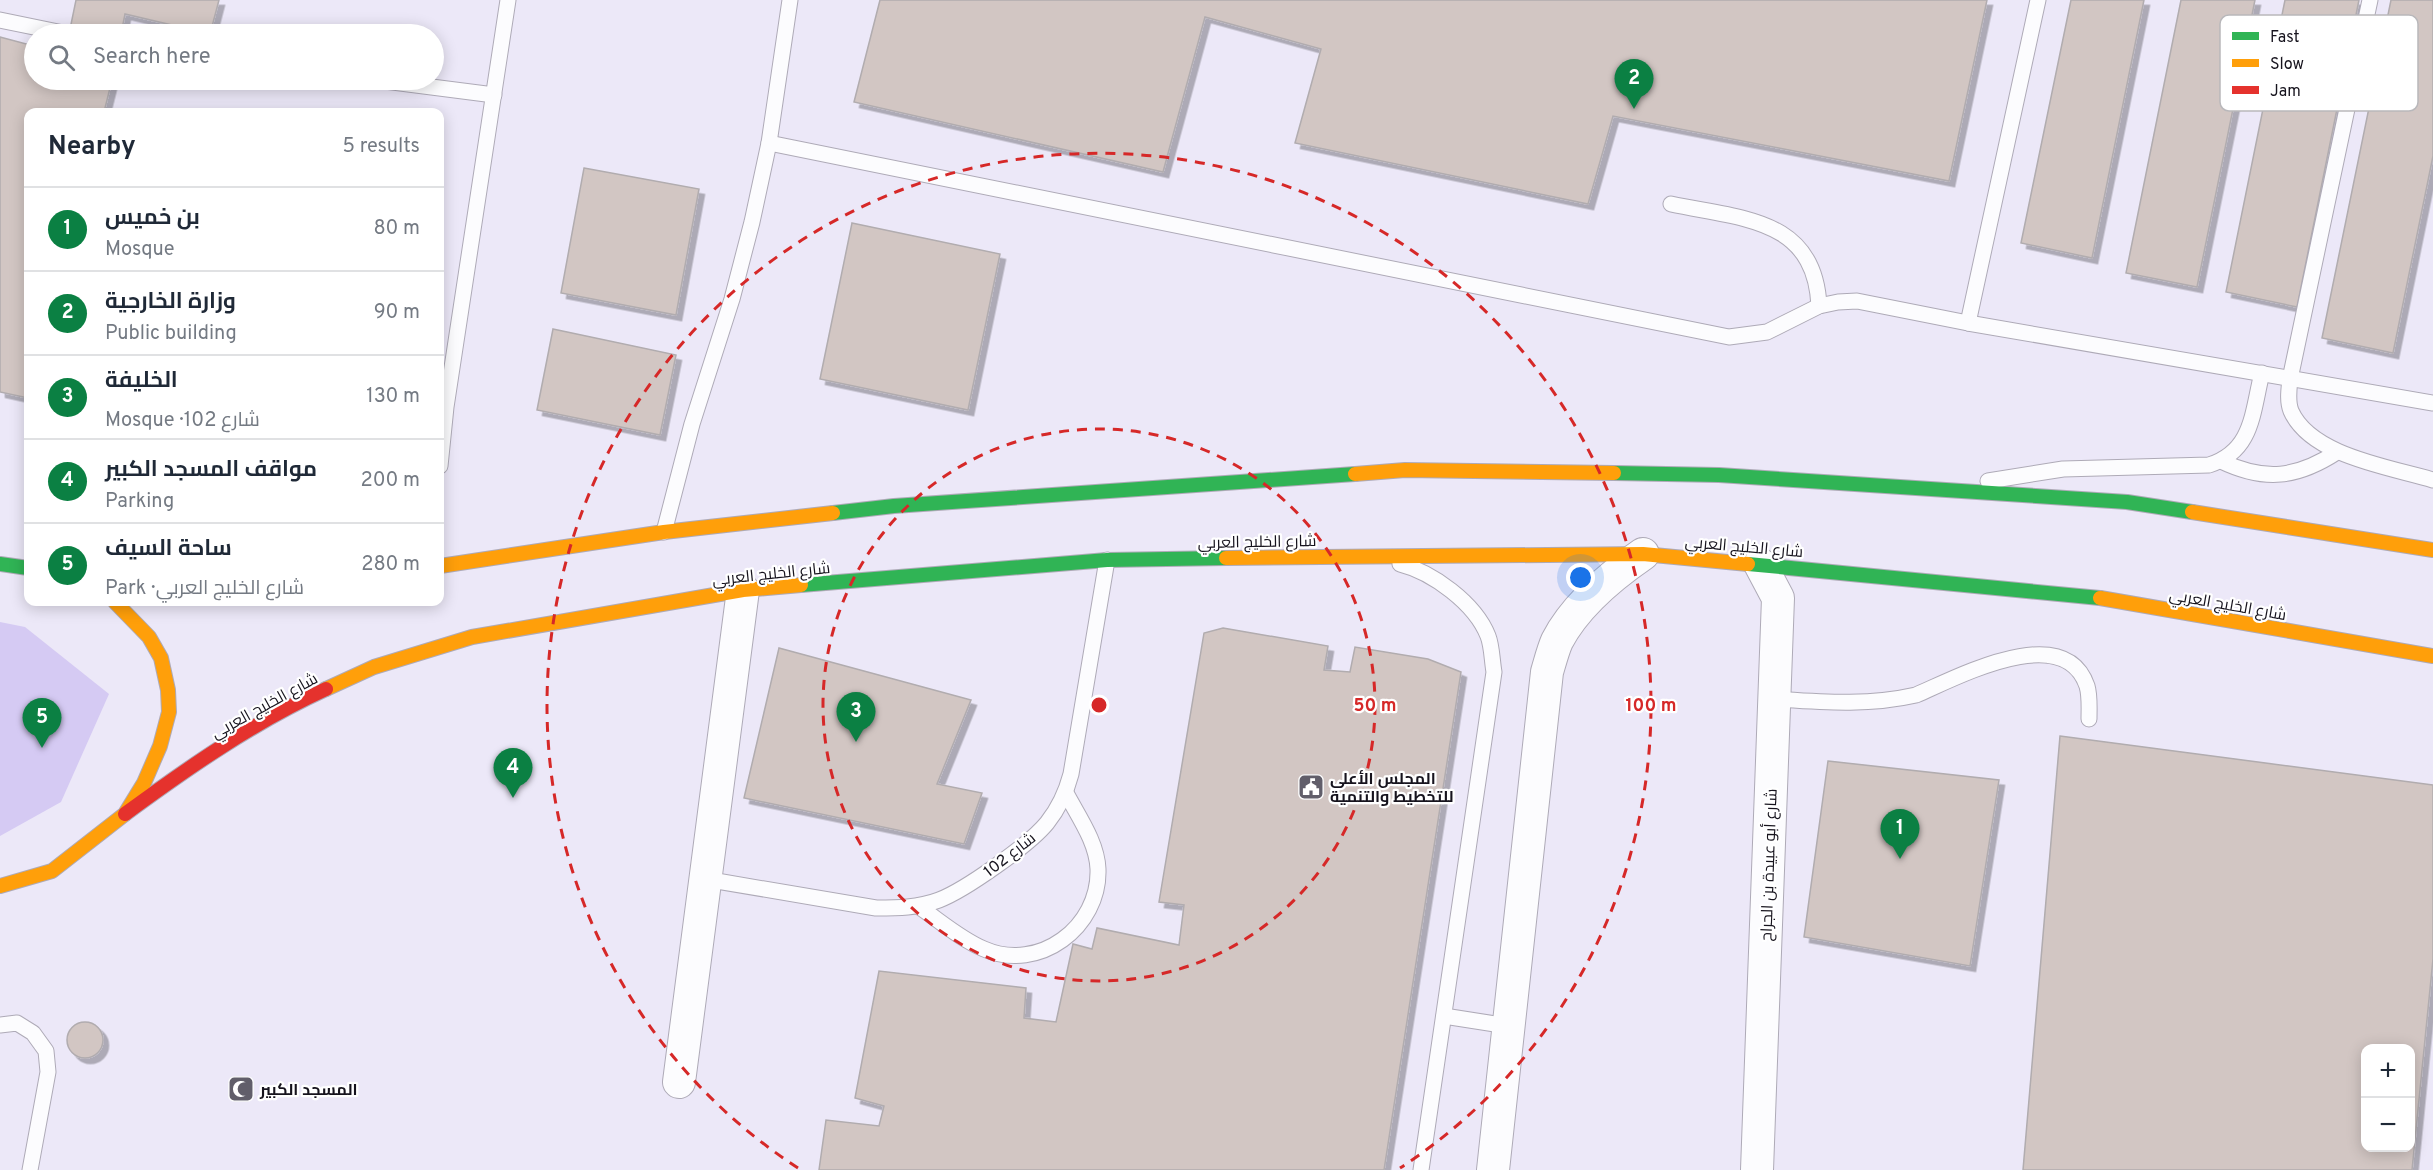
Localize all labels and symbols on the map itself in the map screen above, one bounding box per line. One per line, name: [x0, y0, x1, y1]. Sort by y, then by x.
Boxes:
legend: [2220, 15, 2418, 111]
text: Fast: [2270, 28, 2300, 48]
text: Slow: [2270, 55, 2304, 75]
pin: 2: [1614, 60, 1654, 109]
text: Jam: [2270, 82, 2301, 102]
street label: شارع الخليج العربي: [1198, 532, 1317, 556]
street label: شارع الخليج العربي: [1684, 533, 1804, 565]
street label: شارع الخليج العربي: [711, 559, 831, 593]
your location: [1566, 563, 1595, 592]
street label: شارع الخليج العربي: [2167, 586, 2288, 628]
street label: شارع الخليج العربي: [208, 669, 323, 746]
pin: 3: [836, 692, 876, 742]
centre of rings: [1089, 695, 1109, 715]
text: 50 m: [1353, 695, 1397, 718]
text: 100 m: [1625, 695, 1677, 718]
pin: 5: [22, 698, 62, 748]
pin: 4: [494, 748, 532, 798]
place label: المجلس الأعلى للتخطيط والتنمية: [1330, 770, 1454, 808]
public building icon: المجلس الأعلى للتخطيط والتنمية: [1296, 772, 1326, 802]
street label: شارع أبو عبيدة بن الجراح: [1756, 788, 1783, 942]
pin: 1: [1880, 810, 1920, 859]
street label: شارع 102: [980, 829, 1040, 882]
mosque icon: المسجد الكبير: [226, 1074, 256, 1104]
place label: المسجد الكبير: [259, 1081, 358, 1101]

